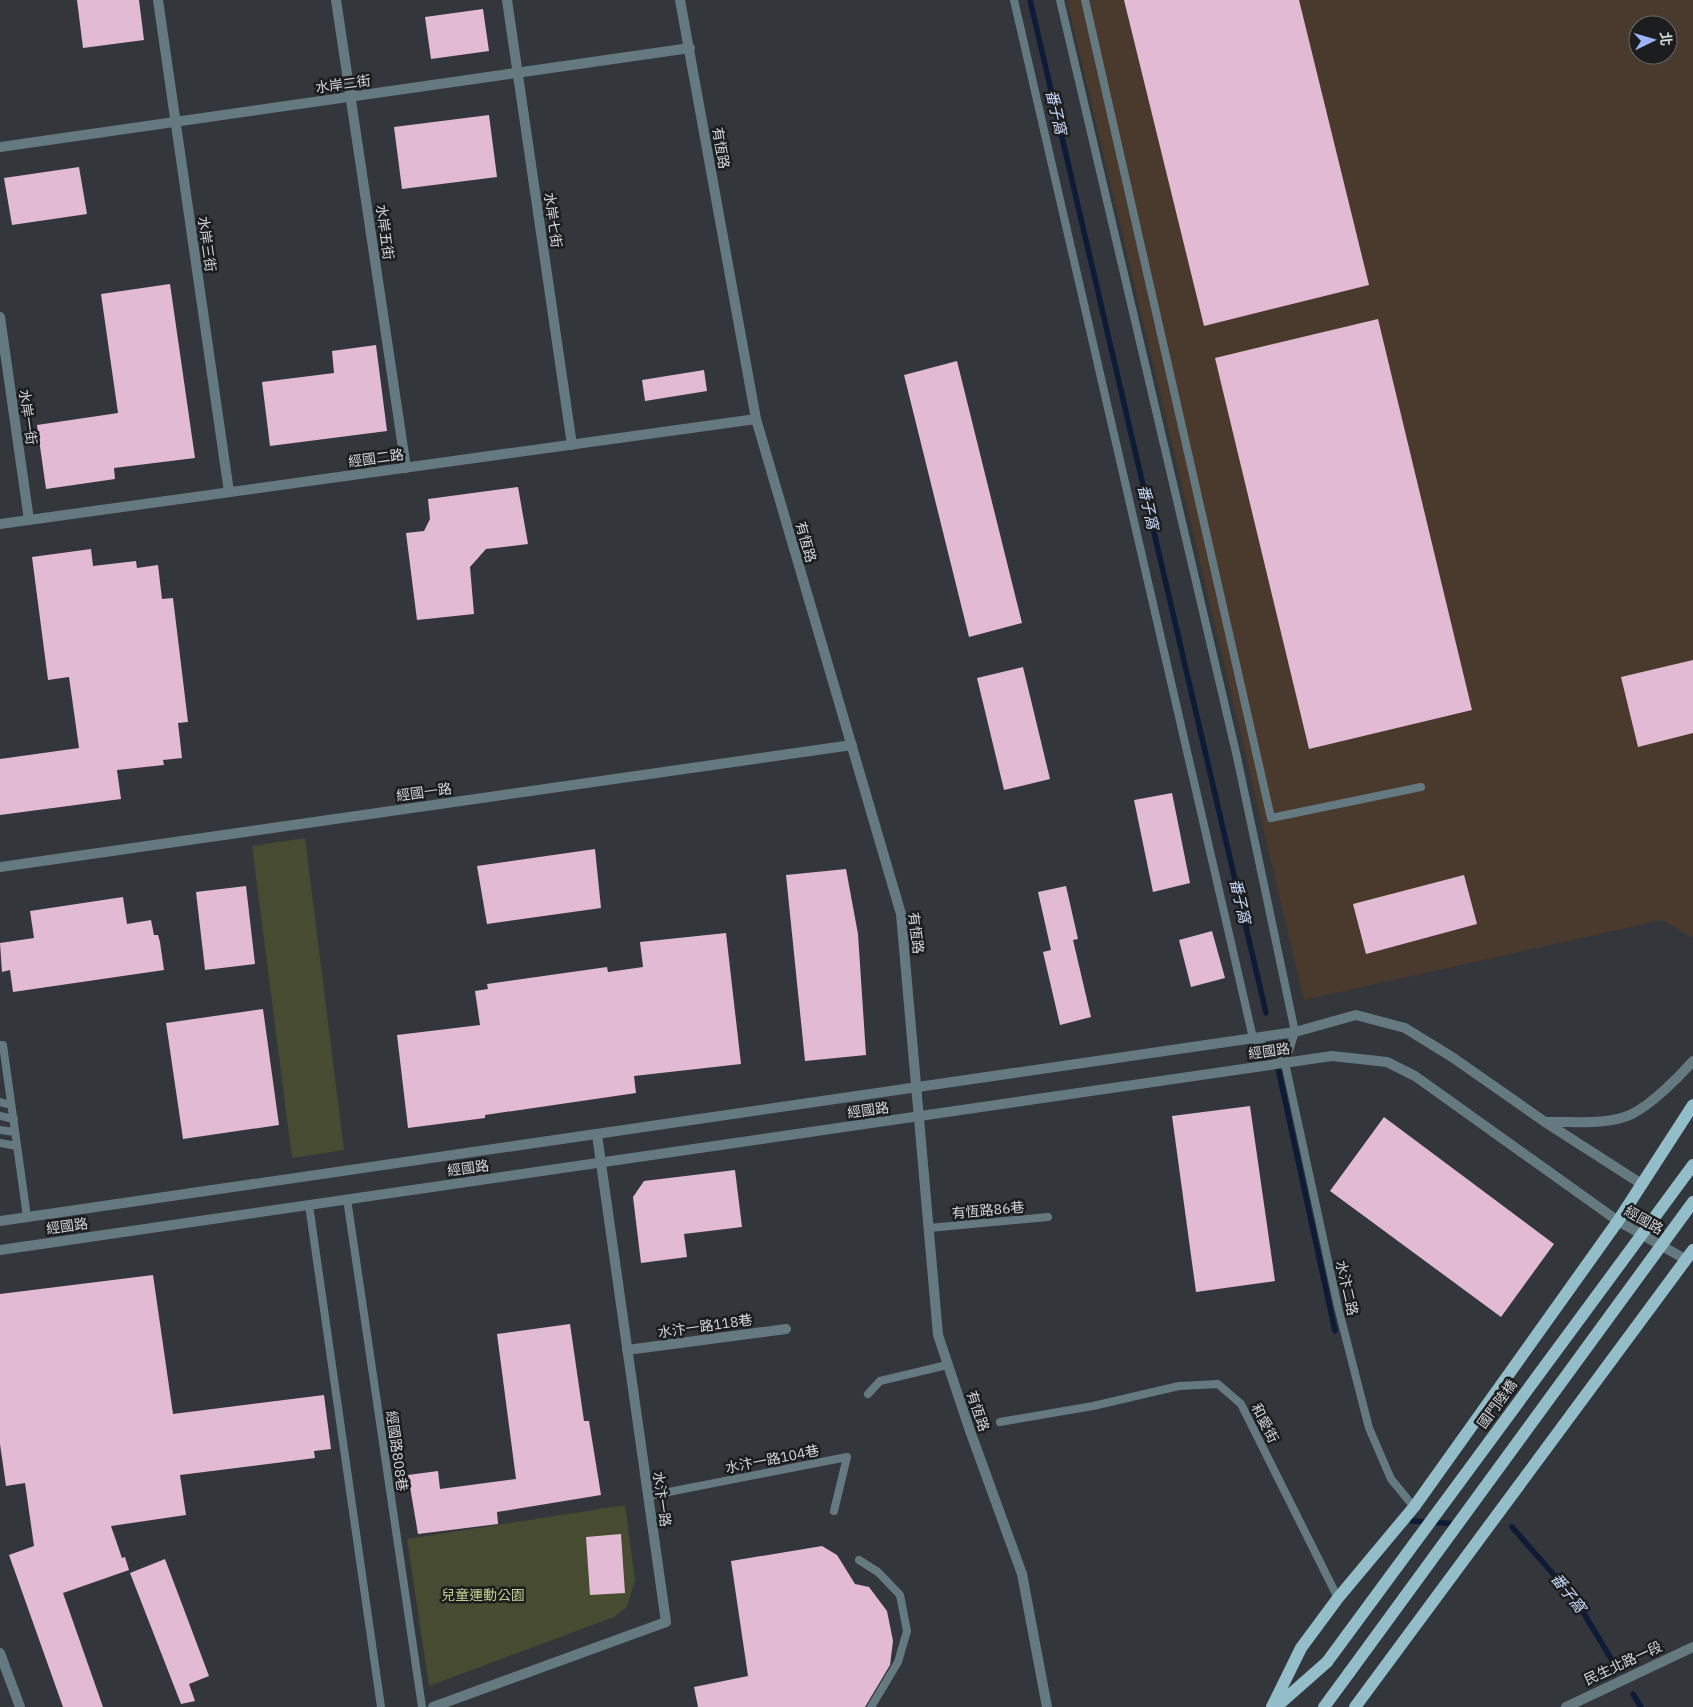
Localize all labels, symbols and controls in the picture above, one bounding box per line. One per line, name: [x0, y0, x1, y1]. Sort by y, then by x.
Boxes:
north arrow: [1628, 15, 1678, 65]
text: 北: [1656, 31, 1676, 47]
street label: 水岸二街: [314, 71, 372, 97]
water label: 番子窩: [1042, 88, 1071, 138]
street label: 有恆路: [708, 126, 734, 170]
street label: 水岸七街: [540, 191, 566, 249]
street label: 水岸五街: [372, 203, 398, 261]
street label: 水岸三街: [194, 215, 220, 273]
street label: 水岸一街: [15, 388, 41, 446]
street label: 經國二路: [347, 445, 405, 471]
water label: 番子窩: [1134, 483, 1163, 533]
street label: 有恆路: [792, 519, 820, 565]
street label: 經國一路: [395, 779, 453, 805]
water label: 番子窩: [1226, 877, 1255, 927]
street label: 有恆路: [905, 911, 927, 955]
street label: 經國路: [1247, 1039, 1291, 1063]
street label: 經國路: [846, 1098, 890, 1122]
street label: 經國路: [446, 1156, 490, 1180]
street label: 有恆路86巷: [951, 1198, 1025, 1222]
street label: 經國路: [1621, 1202, 1667, 1238]
street label: 經國路: [45, 1214, 89, 1238]
street label: 水汴二路: [1332, 1259, 1362, 1317]
street label: 水汴一路118巷: [657, 1310, 753, 1342]
street label: 國門陸橋: [1473, 1376, 1521, 1432]
street label: 有恆路: [963, 1388, 993, 1434]
street label: 和愛街: [1247, 1400, 1283, 1446]
street label: 經國路808巷: [382, 1410, 412, 1492]
street label: 水汴一路104巷: [724, 1441, 820, 1477]
street label: 水汴一路: [649, 1470, 675, 1528]
water label: 番子窩: [1547, 1569, 1591, 1618]
park label: 兒童運動公園: [441, 1586, 525, 1604]
street label: 民生北路一段: [1581, 1637, 1665, 1689]

